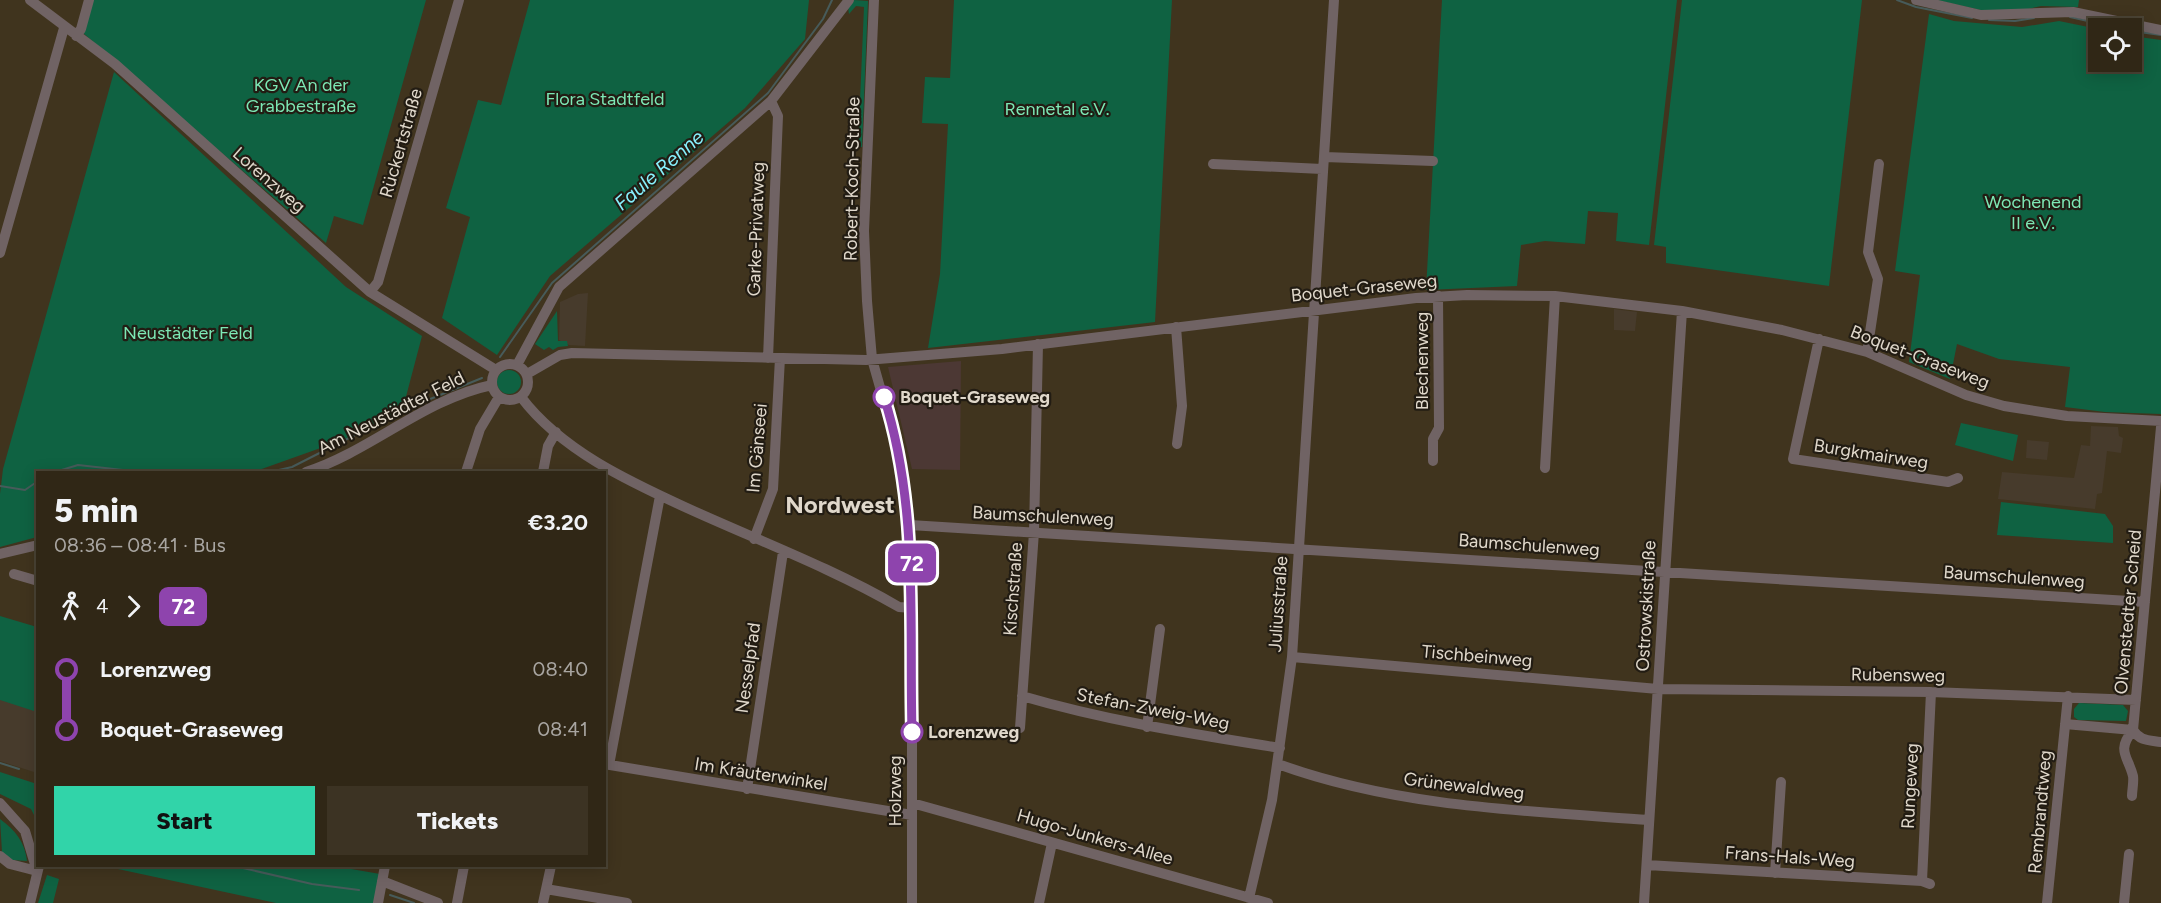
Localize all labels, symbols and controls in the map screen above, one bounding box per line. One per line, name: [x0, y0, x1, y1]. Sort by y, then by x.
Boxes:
map controls: [2088, 18, 2142, 72]
button: locate: [2088, 18, 2142, 72]
park label: KGV An der Grabbestraße: [246, 74, 356, 117]
street label: Rückertstraße: [375, 86, 427, 200]
park label: Flora Stadtfeld: [545, 88, 665, 110]
street label: Robert-Koch-Straße: [840, 97, 864, 261]
park label: Rennetal e.V.: [1004, 98, 1110, 120]
water label: Faule Renne: [609, 125, 709, 215]
street label: Lorenzweg: [228, 143, 310, 217]
street label: Garke-Privatweg: [743, 161, 769, 297]
park label: Wochenend II e.V.: [1984, 191, 2082, 234]
street label: Boquet-Graseweg: [1290, 269, 1438, 307]
street label: Blechenweg: [1411, 312, 1433, 410]
street label: Boquet-Graseweg: [1847, 320, 1993, 394]
park label: Neustädter Feld: [123, 322, 253, 344]
street label: Am Neustädter Feld: [314, 366, 468, 460]
marker: Boquet-Graseweg: [873, 386, 895, 408]
place label: Boquet-Graseweg: [900, 386, 1050, 408]
street label: Im Gänseei: [742, 402, 772, 494]
street label: Burgkmairweg: [1812, 434, 1930, 474]
district label: Nordwest: [785, 490, 895, 519]
text: 5 min: [54, 491, 138, 530]
street label: Baumschulenweg: [972, 501, 1114, 531]
text: €3.20: [528, 509, 588, 536]
street label: Baumschulenweg: [1458, 529, 1600, 561]
street label: Olvenstedter Scheid: [2110, 529, 2146, 695]
text: 08:36 – 08:41 · Bus: [54, 533, 226, 557]
street label: Ostrowskistraße: [1632, 540, 1660, 672]
street label: Kischstraße: [999, 541, 1027, 637]
line badge: 72: [885, 544, 939, 582]
text: 72: [900, 551, 924, 576]
street label: Juliusstraße: [1264, 555, 1292, 653]
street label: Baumschulenweg: [1943, 561, 2085, 593]
icon: walk: [54, 590, 87, 623]
icon: forward: [117, 590, 150, 623]
text: 4: [96, 594, 108, 618]
text: 72: [171, 594, 195, 619]
street label: Nesselpfad: [731, 621, 765, 715]
street label: Tischbeinweg: [1421, 640, 1533, 672]
text: Lorenzweg: [100, 656, 212, 683]
text: 08:40: [533, 657, 588, 681]
street label: Rubensweg: [1851, 663, 1945, 687]
street label: Stefan-Zweig-Weg: [1075, 683, 1231, 735]
text: Boquet-Graseweg: [100, 716, 284, 743]
text: 08:41: [537, 717, 588, 741]
marker: Lorenzweg: [901, 721, 923, 743]
place label: Lorenzweg: [928, 721, 1019, 743]
street label: Rungeweg: [1897, 743, 1923, 829]
street label: Rembrandtweg: [2024, 749, 2056, 875]
street label: Im Kräuterwinkel: [693, 753, 829, 795]
street label: Holzweg: [884, 755, 906, 827]
street label: Grünewaldweg: [1402, 768, 1526, 804]
button: Start: [54, 786, 315, 855]
button: Tickets: [327, 786, 588, 855]
street label: Hugo-Junkers-Allee: [1014, 804, 1176, 870]
street label: Frans-Hals-Weg: [1724, 841, 1856, 873]

